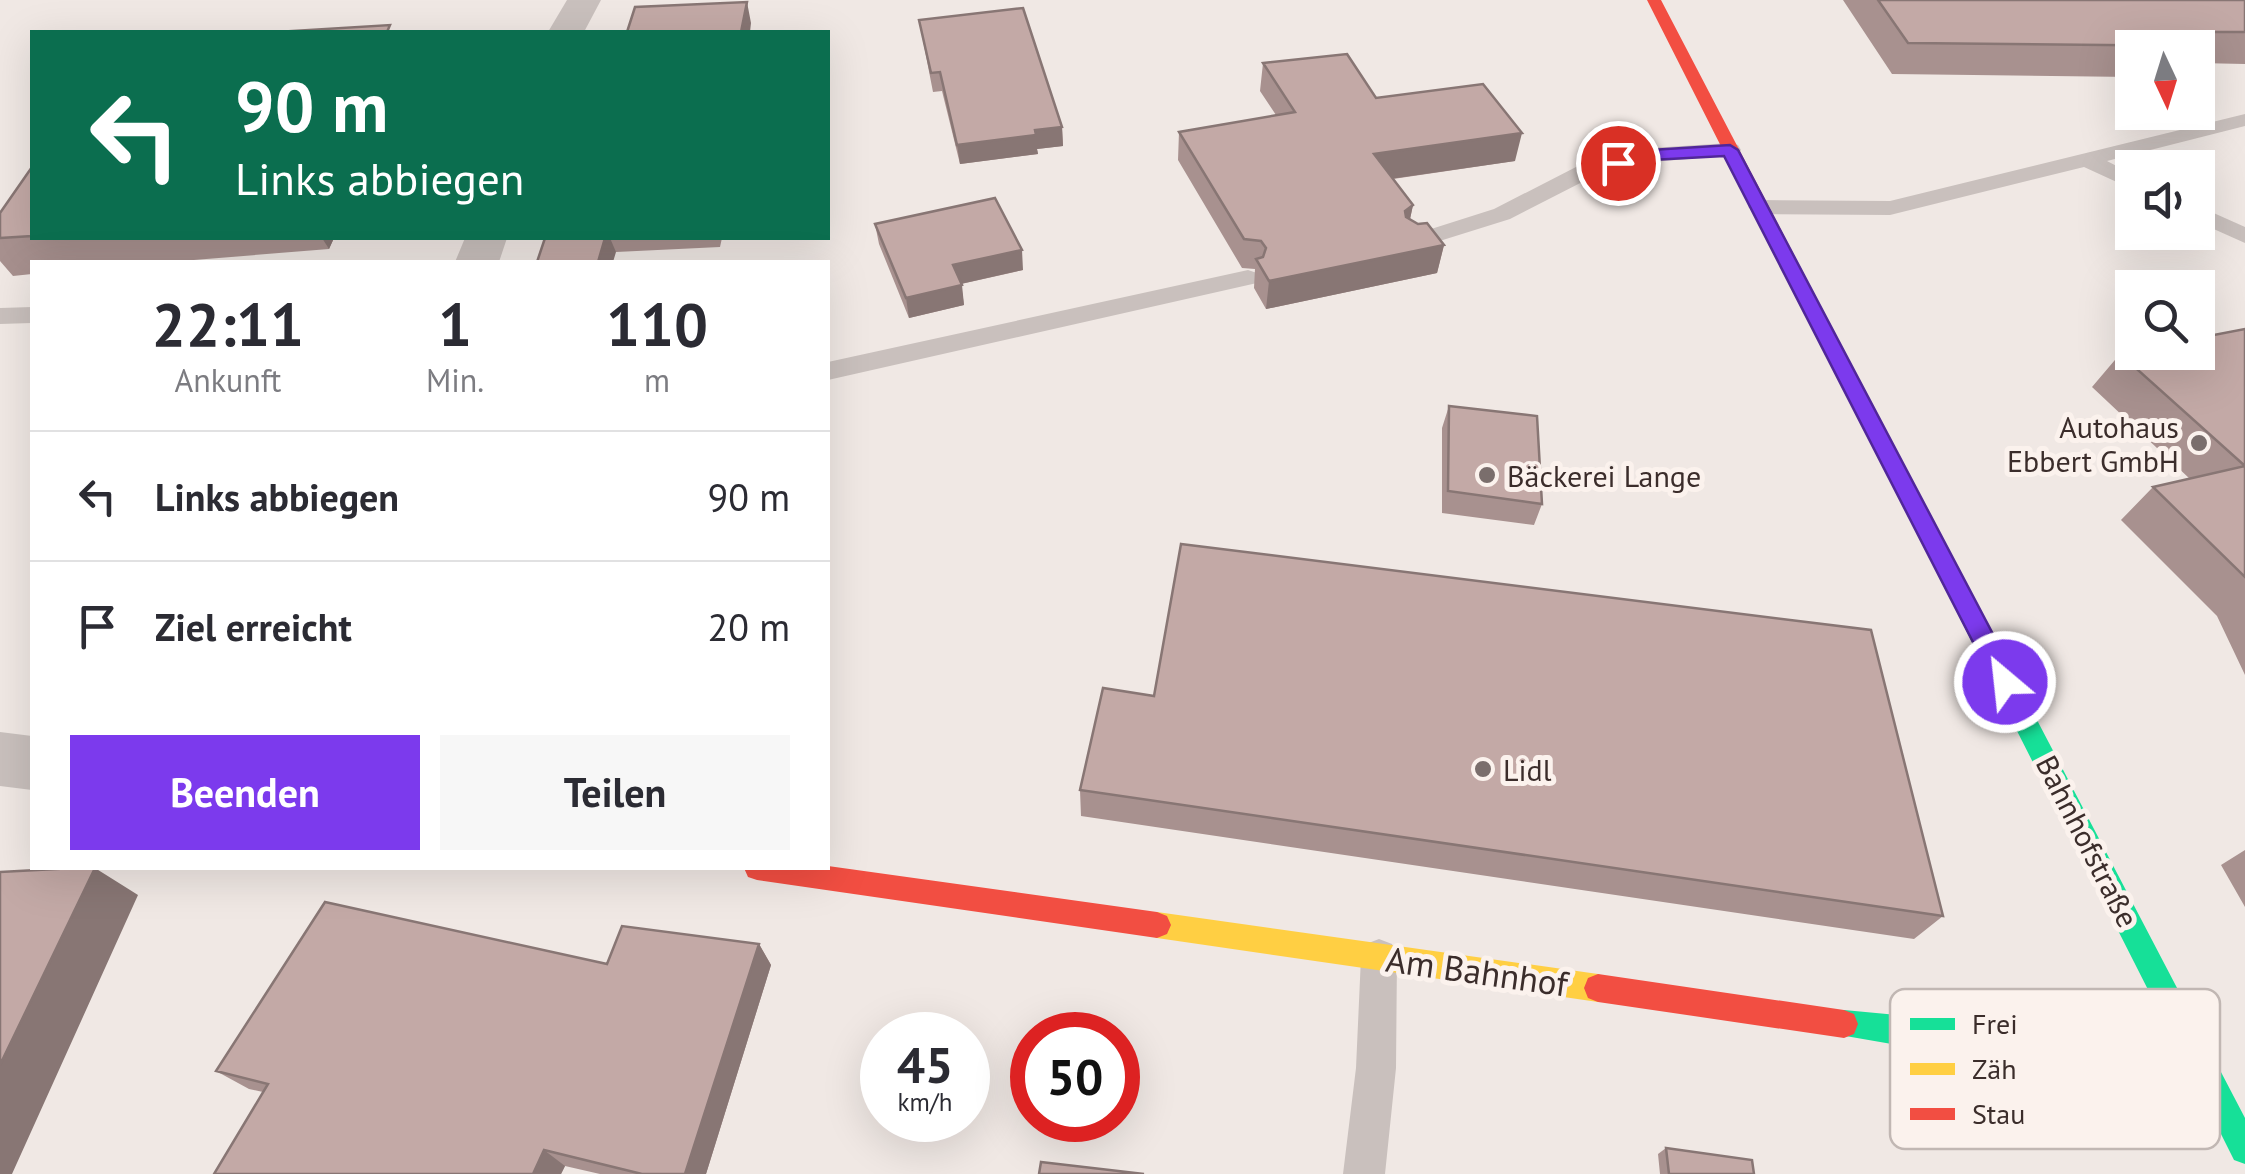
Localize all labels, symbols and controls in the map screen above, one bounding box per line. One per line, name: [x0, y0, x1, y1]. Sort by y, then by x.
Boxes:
north arrow: [2115, 30, 2215, 130]
map controls: [2115, 30, 2215, 370]
text: 90 m: [235, 61, 388, 151]
icon: left: [70, 70, 200, 200]
pin: [1576, 121, 1661, 206]
icon: arrive: [1591, 136, 1646, 191]
text: Links abbiegen: [235, 149, 524, 207]
button: sound: [2115, 150, 2215, 250]
button: search: [2115, 270, 2215, 370]
text: 22:11: [152, 285, 304, 363]
text: 1: [438, 285, 472, 363]
text: 110: [606, 285, 708, 363]
text: Ankunft: [175, 359, 281, 401]
text: Min.: [426, 359, 484, 401]
text: m: [644, 359, 670, 401]
place label: Autohaus Ebbert GmbH: [2007, 407, 2179, 480]
marker: Autohaus Ebbert GmbH: [2188, 432, 2210, 454]
place label: Bäckerei Lange: [1507, 456, 1701, 495]
marker: Bäckerei Lange: [1476, 464, 1498, 486]
icon: left: [70, 469, 125, 524]
text: Links abbiegen: [155, 472, 399, 521]
text: 90 m: [708, 472, 790, 521]
icon: arrive: [70, 599, 125, 654]
text: Ziel erreicht: [155, 602, 352, 651]
text: 20 m: [708, 602, 790, 651]
position arrow: [1953, 630, 2057, 734]
button: Beenden: [70, 735, 420, 850]
button: Teilen: [440, 735, 790, 850]
street label: Bahnhofstraße: [2028, 748, 2148, 934]
place label: Lidl: [1503, 750, 1552, 789]
marker: Lidl: [1472, 758, 1494, 780]
street label: Am Bahnhof: [1383, 935, 1573, 1007]
legend: [1890, 989, 2220, 1149]
text: Frei: [1972, 1005, 2018, 1042]
speed limit sign: 50: [1010, 1012, 1140, 1142]
text: 45: [897, 1032, 953, 1097]
text: Zäh: [1972, 1050, 2016, 1087]
text: km/h: [898, 1086, 952, 1118]
text: Stau: [1972, 1095, 2025, 1132]

